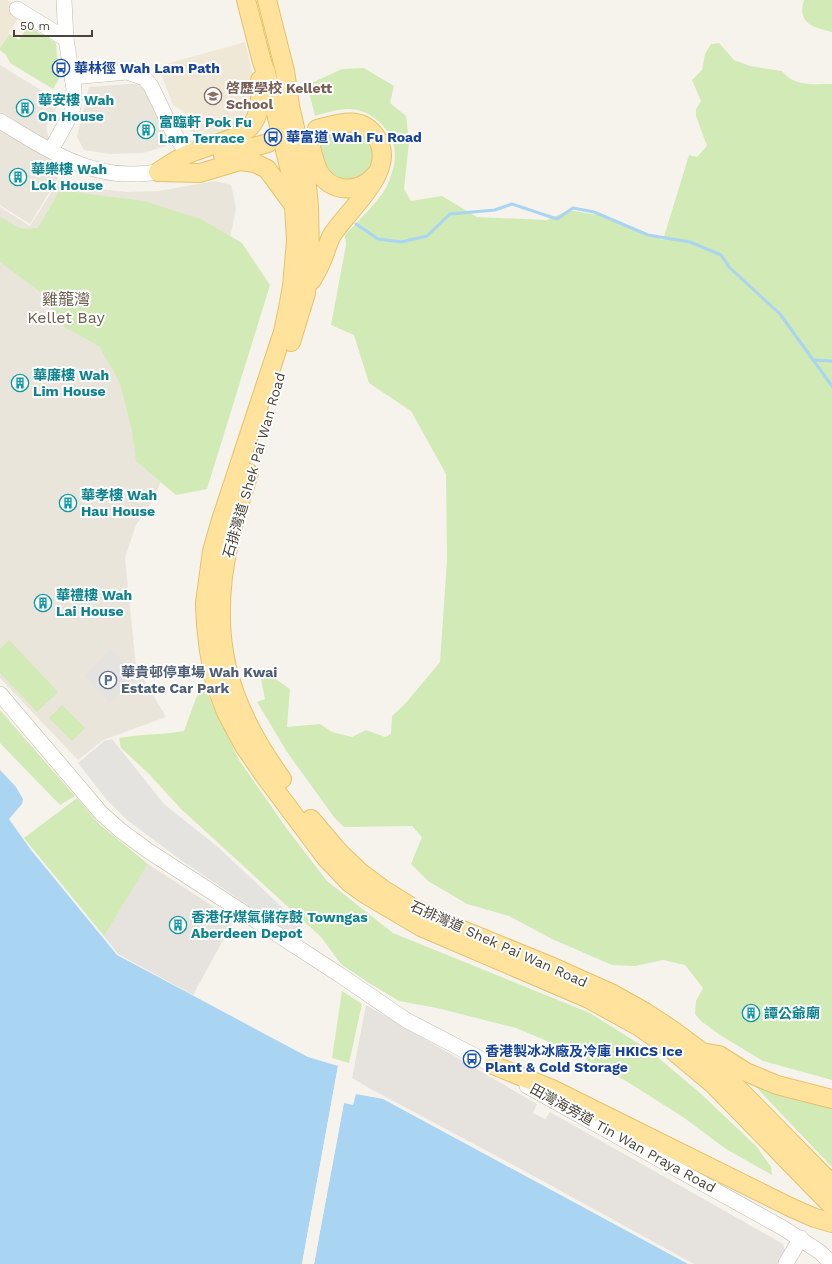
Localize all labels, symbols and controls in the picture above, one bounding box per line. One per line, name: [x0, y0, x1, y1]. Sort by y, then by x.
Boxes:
scale bar: [14, 12, 92, 38]
text: 50 m: [20, 19, 50, 33]
bus stop icon: 華林徑 Wah Lam Path: [51, 58, 71, 78]
place label: 華林徑 Wah Lam Path: [74, 60, 220, 76]
place label: 啓歷學校 Kellett School: [226, 80, 332, 112]
school or university icon: 啓歷學校 Kellett School: [203, 86, 223, 106]
place label: 華安樓 Wah On House: [38, 92, 114, 124]
building icon: 華安樓 Wah On House: [15, 98, 35, 118]
place label: 富臨軒 Pok Fu Lam Terrace: [159, 114, 252, 146]
building icon: 富臨軒 Pok Fu Lam Terrace: [136, 120, 156, 140]
bus stop icon: 華富道 Wah Fu Road: [263, 127, 283, 147]
place label: 華富道 Wah Fu Road: [286, 129, 422, 145]
place label: 華樂樓 Wah Lok House: [31, 161, 107, 193]
building icon: 華樂樓 Wah Lok House: [8, 167, 28, 187]
district label: 雞籠灣 Kellet Bay: [27, 290, 105, 327]
place label: 華廉樓 Wah Lim House: [33, 367, 109, 399]
street label: 石排灣道 Shek Pai Wan Road: [220, 371, 288, 559]
building icon: 華廉樓 Wah Lim House: [10, 373, 30, 393]
place label: 華孝樓 Wah Hau House: [81, 487, 157, 519]
building icon: 華孝樓 Wah Hau House: [58, 493, 78, 513]
place label: 華禮樓 Wah Lai House: [56, 587, 132, 619]
building icon: 華禮樓 Wah Lai House: [33, 593, 53, 613]
place label: 華貴邨停車場 Wah Kwai Estate Car Park: [121, 664, 277, 696]
parking icon: 華貴邨停車場 Wah Kwai Estate Car Park: [98, 670, 118, 690]
street label: 石排灣道 Shek Pai Wan Road: [408, 898, 590, 990]
place label: 香港仔煤氣儲存鼓 Towngas Aberdeen Depot: [191, 909, 368, 941]
building icon: 香港仔煤氣儲存鼓 Towngas Aberdeen Depot: [168, 915, 188, 935]
building icon: 譚公爺廟: [741, 1003, 761, 1023]
place label: 譚公爺廟: [764, 1005, 820, 1021]
place label: 香港製冰冰廠及冷庫 HKICS Ice Plant & Cold Storage: [485, 1043, 683, 1075]
bus stop icon: 香港製冰冰廠及冷庫 HKICS Ice Plant & Cold Storage: [462, 1049, 482, 1069]
street label: 田灣海旁道 Tin Wan Praya Road: [528, 1080, 718, 1196]

